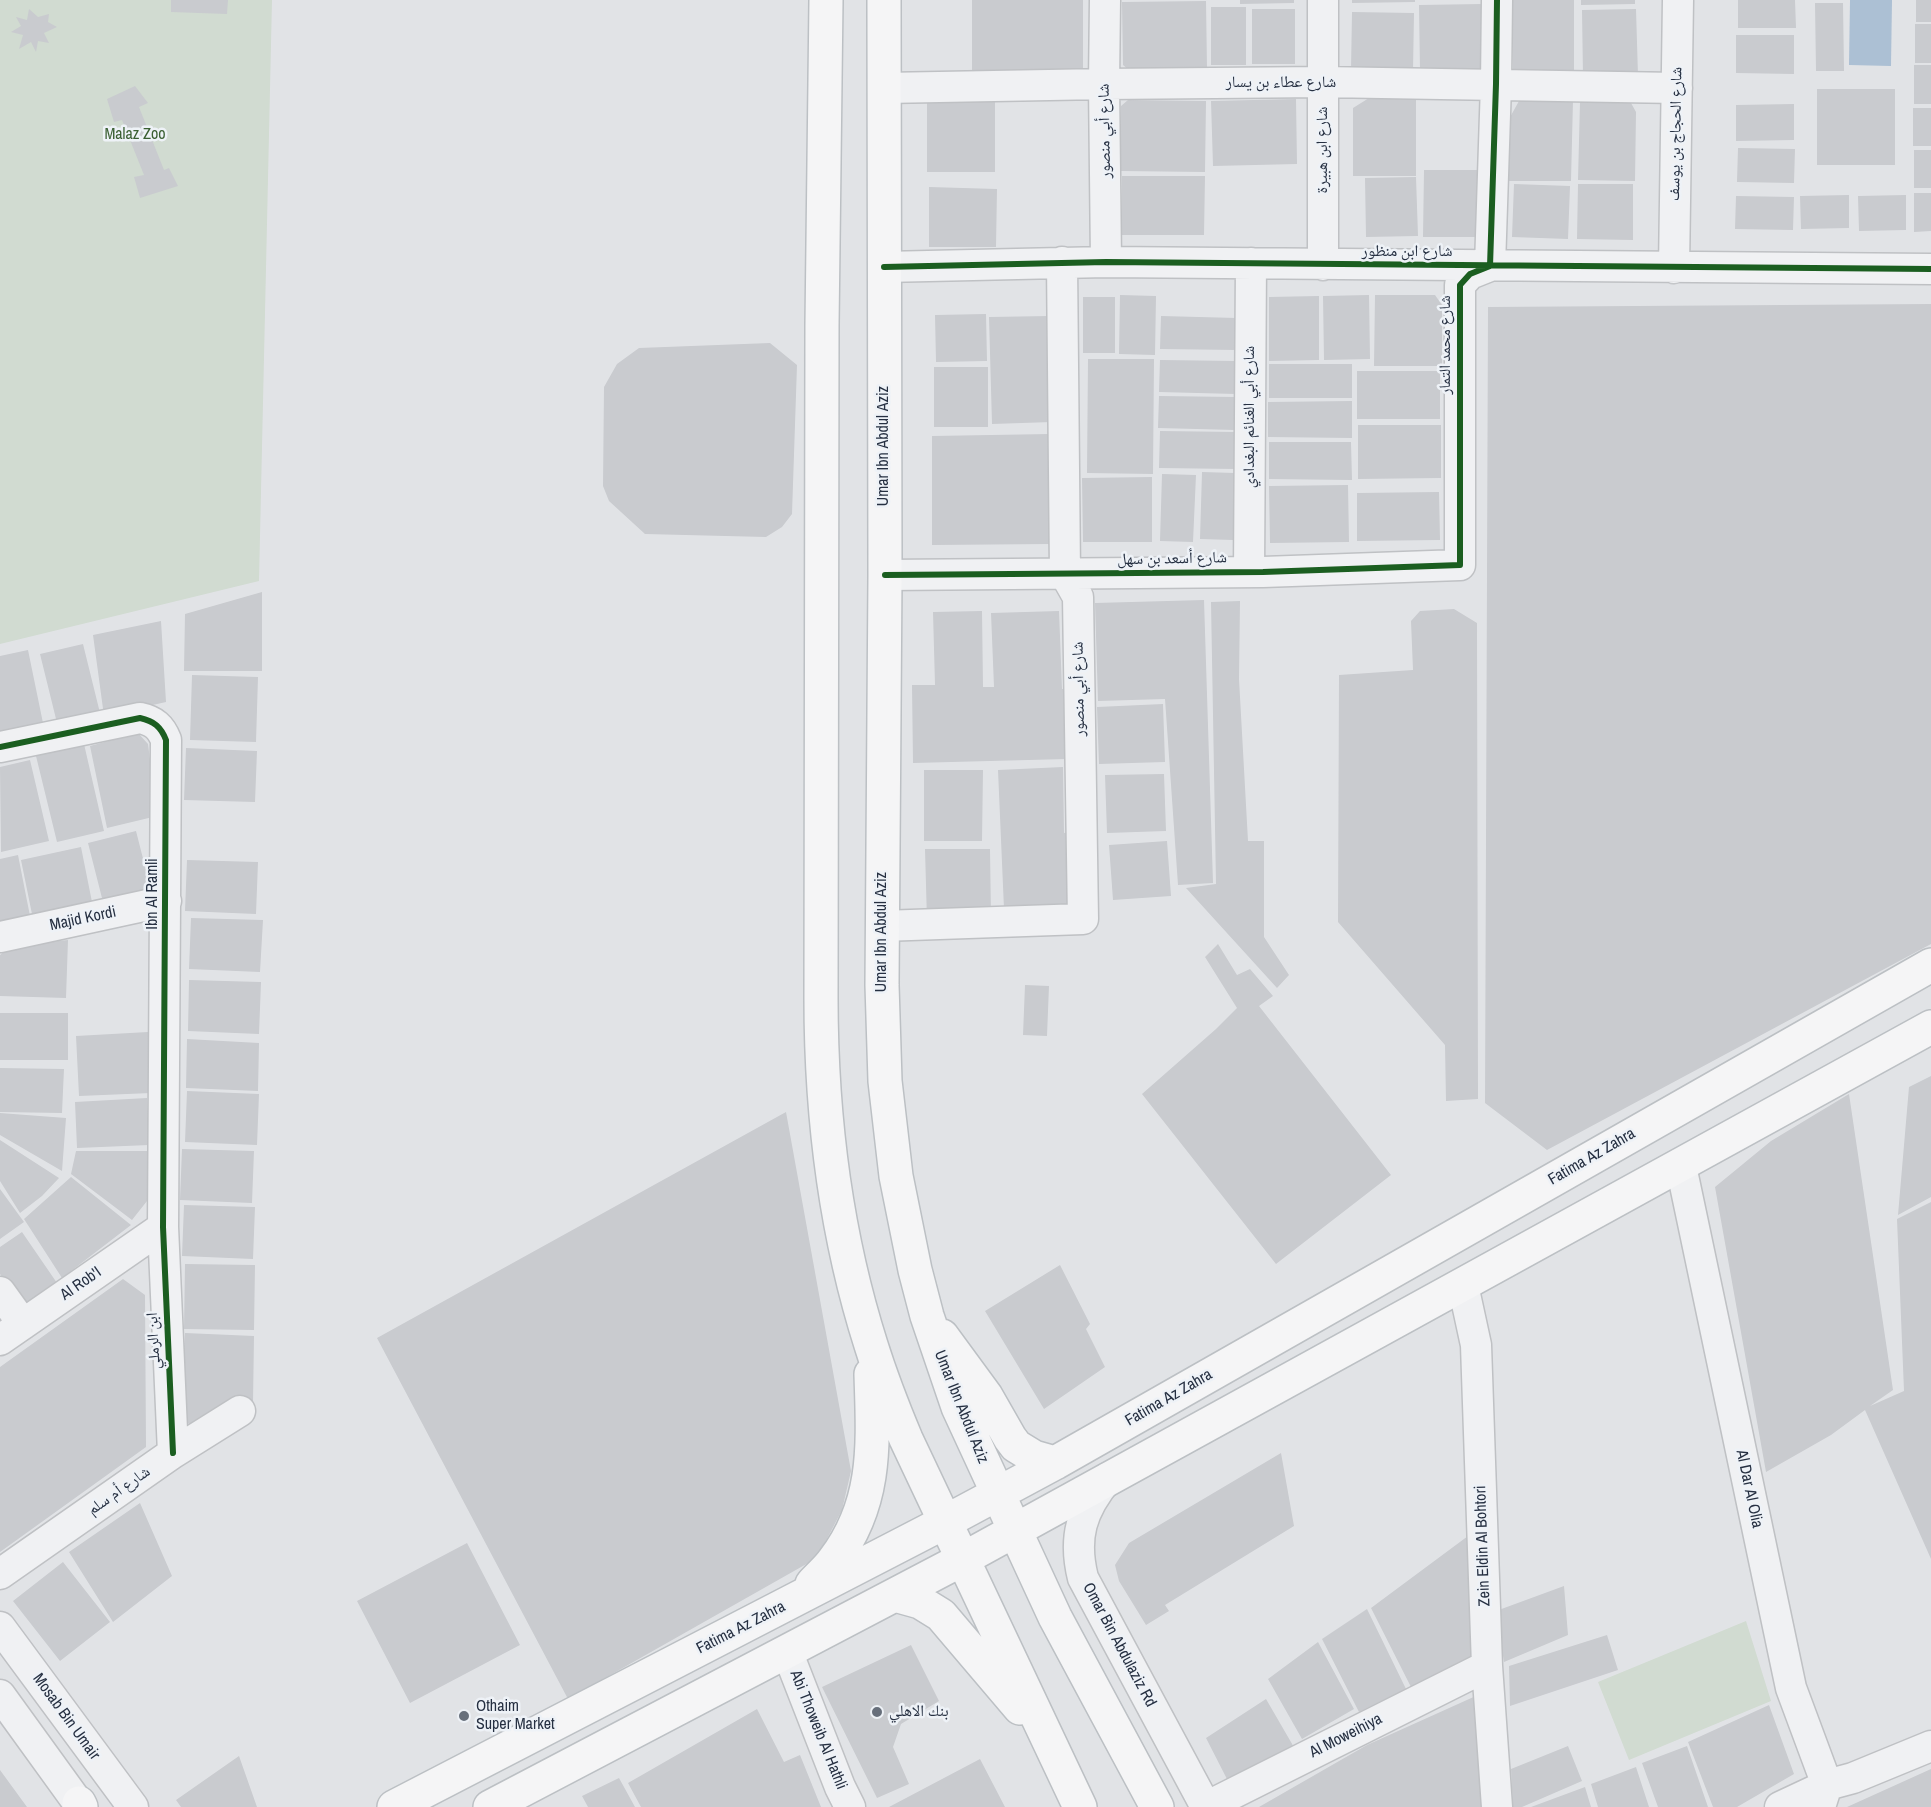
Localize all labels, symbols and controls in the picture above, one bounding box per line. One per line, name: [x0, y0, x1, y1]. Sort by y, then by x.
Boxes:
street label: شارع الحجاج بن يوسف: [1665, 67, 1687, 201]
street label: شارع عطاء بن يسار: [1226, 73, 1336, 93]
street label: شارع أبي منصور: [1095, 83, 1115, 179]
street label: شارع ابن هبيرة: [1313, 107, 1333, 193]
park label: Malaz Zoo: [104, 125, 166, 145]
street label: شارع ابن منظور: [1362, 242, 1452, 262]
street label: شارع محمد التمار: [1436, 295, 1456, 395]
street label: شارع أبي الغنائم البغدادي: [1240, 346, 1260, 488]
street label: Umar Ibn Abdul Aziz: [874, 386, 894, 506]
street label: شارع أسعد بن سهل: [1117, 548, 1227, 570]
street label: شارع أبي منصور: [1069, 641, 1089, 737]
street label: Ibn Al Ramli: [143, 858, 163, 930]
street label: Umar Ibn Abdul Aziz: [872, 872, 892, 992]
street label: Majid Kordi: [48, 903, 118, 935]
street label: Fatima Az Zahra: [1545, 1124, 1639, 1190]
street label: Al Rob'I: [57, 1263, 105, 1305]
street label: ابن الرملي: [143, 1312, 165, 1370]
street label: Umar Ibn Abdul Aziz: [930, 1348, 992, 1466]
street label: Fatima Az Zahra: [1122, 1365, 1216, 1431]
street label: Al Dar Al Olia: [1731, 1448, 1767, 1530]
street label: شارع أم سلم: [84, 1462, 154, 1520]
street label: Zein Eldin Al Bohtori: [1471, 1485, 1495, 1607]
street label: Omar Bin Abdulaziz Rd: [1078, 1580, 1160, 1710]
street label: Fatima Az Zahra: [693, 1597, 789, 1659]
street label: Abi Thoweib Al Hathli: [785, 1668, 851, 1792]
street label: Mosab Bin Umair: [28, 1670, 104, 1764]
place label: Othaim Super Market: [476, 1697, 555, 1735]
place label: بنك الاهلي: [889, 1702, 949, 1722]
marker: بنك الاهلي: [870, 1705, 884, 1719]
marker: Othaim Super Market: [457, 1709, 471, 1723]
street label: Al Moweihiya: [1307, 1710, 1385, 1762]

